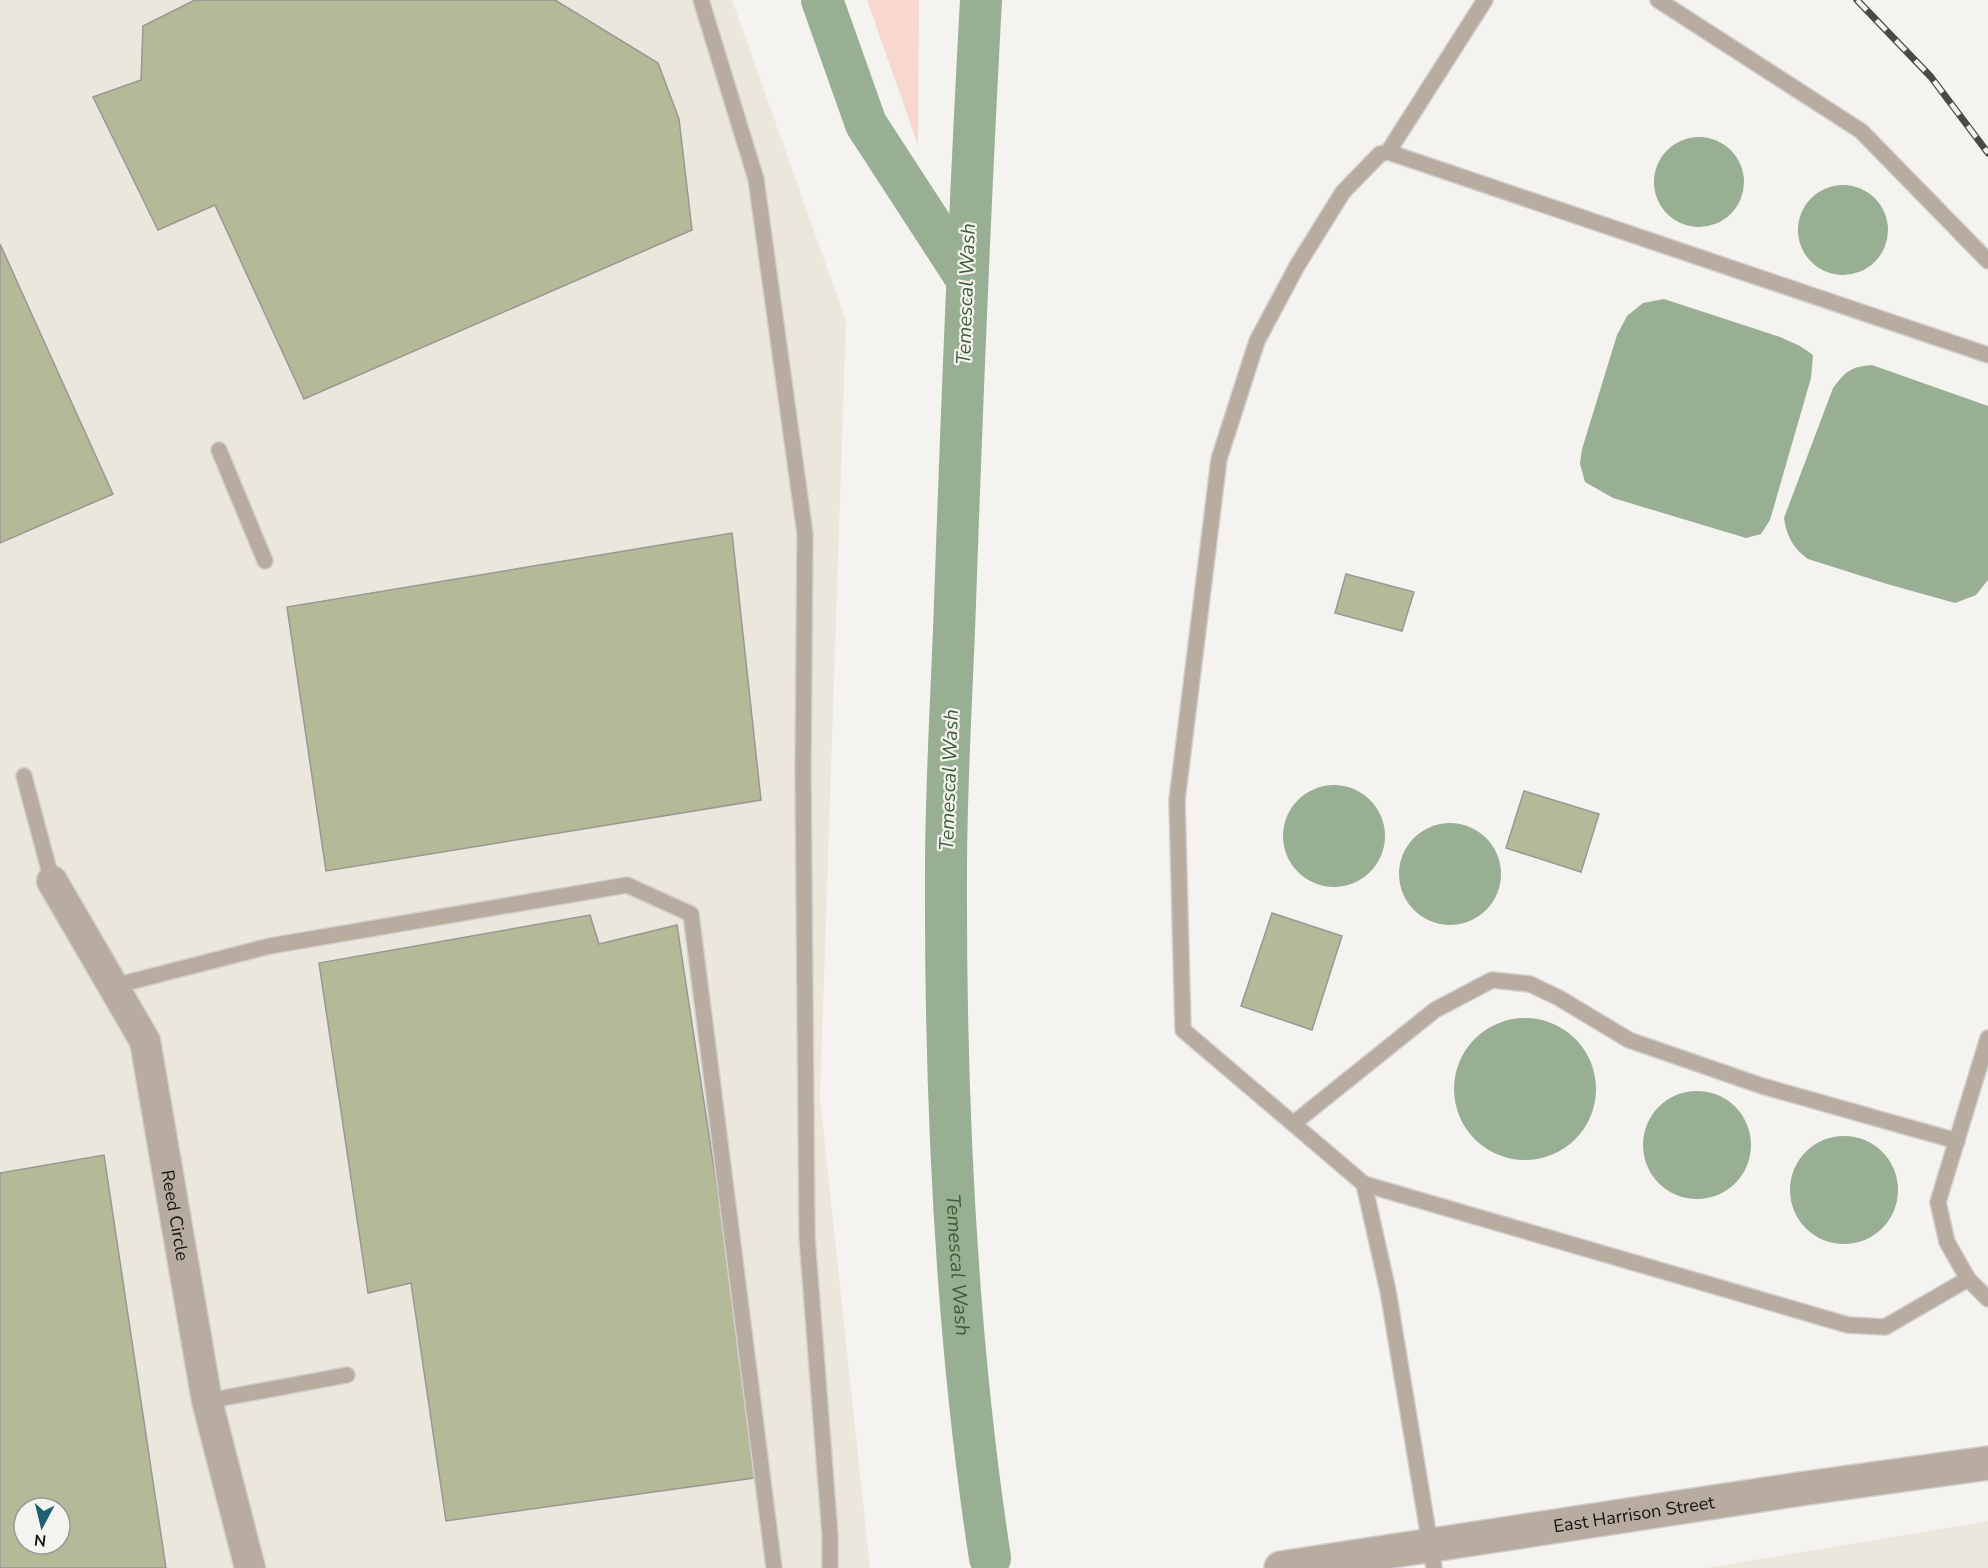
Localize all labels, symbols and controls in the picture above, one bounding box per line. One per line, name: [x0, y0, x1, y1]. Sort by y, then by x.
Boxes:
water label: Temescal Wash: [950, 223, 982, 365]
water label: Temescal Wash: [933, 709, 965, 851]
street label: Reed Circle: [155, 1168, 195, 1263]
water label: Temescal Wash: [940, 1193, 977, 1337]
street label: East Harrison Street: [1552, 1490, 1717, 1538]
north arrow: [12, 1496, 72, 1556]
text: N: [33, 1528, 48, 1552]

